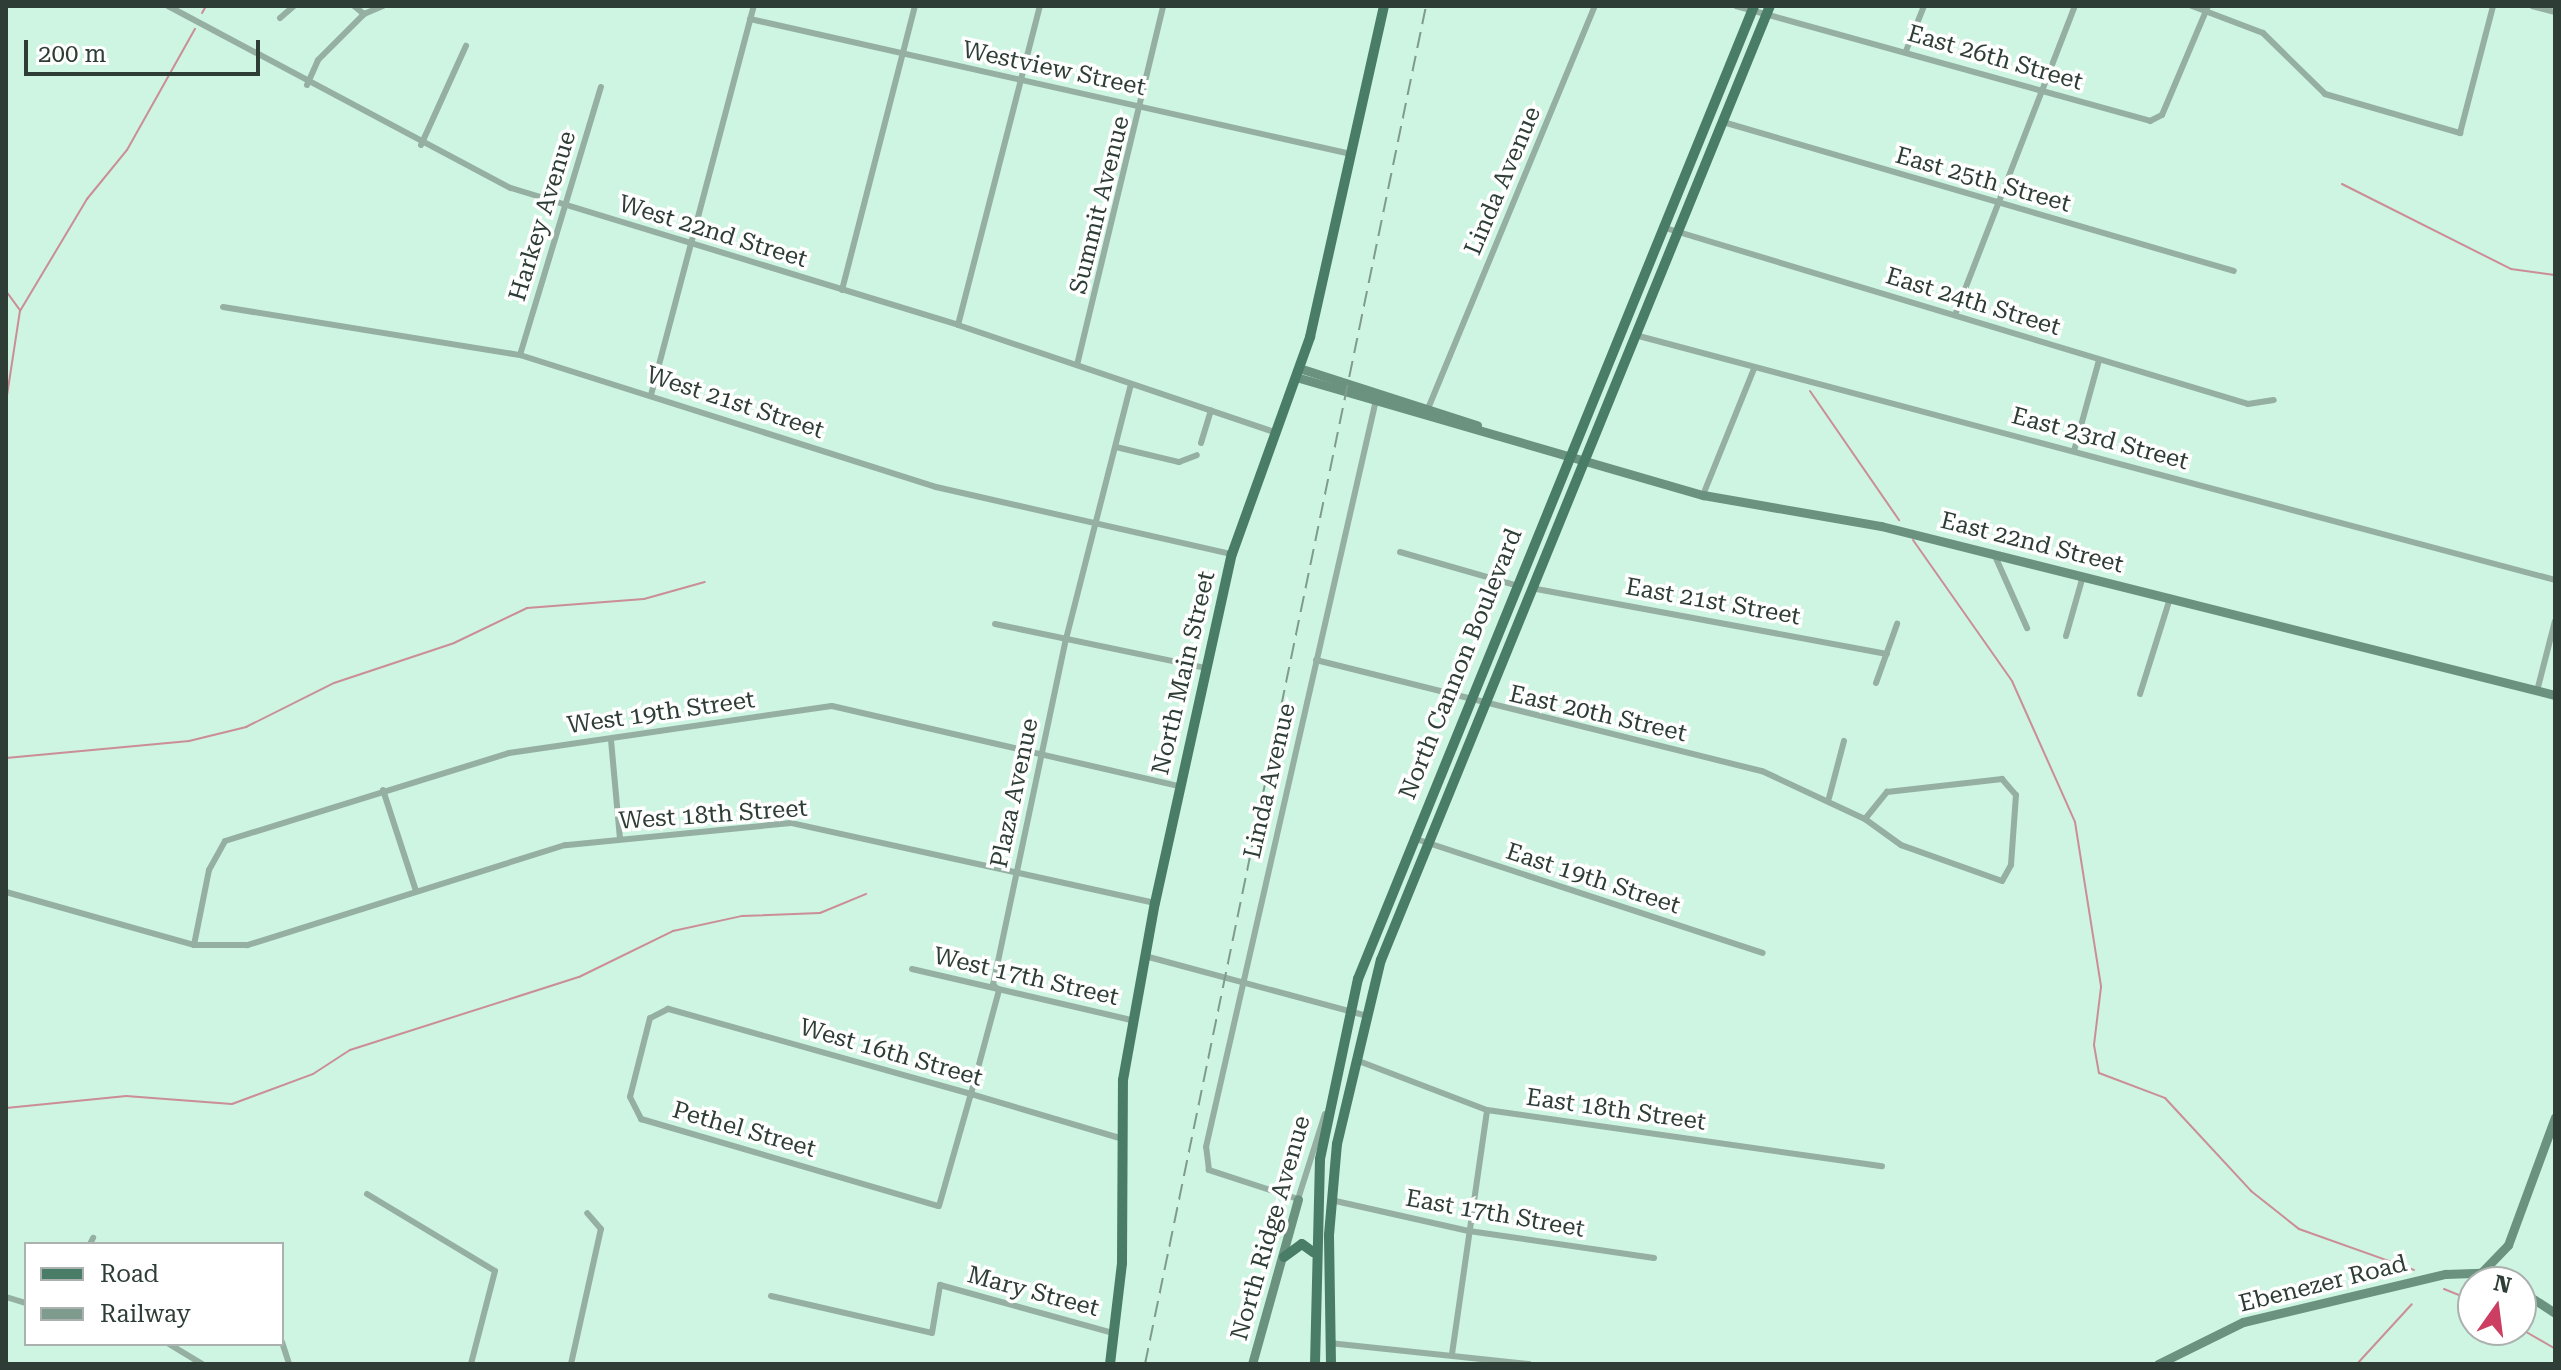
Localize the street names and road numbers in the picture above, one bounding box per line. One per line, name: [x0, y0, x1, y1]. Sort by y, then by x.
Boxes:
street label: East 26th Street: [1904, 19, 2086, 97]
street label: Westview Street: [960, 36, 1148, 102]
street label: Linda Avenue: [1459, 102, 1547, 260]
street label: Summit Avenue: [1064, 113, 1136, 297]
street label: Harkey Avenue: [503, 127, 583, 305]
street label: East 25th Street: [1892, 141, 2074, 219]
street label: West 22nd Street: [615, 190, 811, 274]
street label: East 24th Street: [1882, 262, 2064, 342]
street label: West 21st Street: [643, 361, 827, 445]
street label: East 23rd Street: [2009, 402, 2191, 476]
street label: East 22nd Street: [1938, 506, 2126, 580]
street label: North Cannon Boulevard: [1393, 524, 1529, 804]
street label: North Main Street: [1147, 568, 1221, 778]
street label: East 21st Street: [1623, 572, 1803, 632]
street label: East 20th Street: [1506, 680, 1690, 748]
street label: West 19th Street: [565, 686, 757, 740]
street label: Linda Avenue: [1238, 701, 1302, 861]
street label: Plaza Avenue: [985, 716, 1045, 870]
street label: West 18th Street: [618, 794, 808, 836]
street label: East 19th Street: [1502, 837, 1684, 921]
street label: West 17th Street: [931, 942, 1121, 1012]
street label: West 16th Street: [796, 1013, 986, 1093]
street label: East 18th Street: [1524, 1083, 1708, 1137]
street label: Pethel Street: [669, 1096, 819, 1164]
street label: North Ridge Avenue: [1225, 1112, 1317, 1344]
street label: East 17th Street: [1403, 1184, 1587, 1244]
street label: Ebenezer Road: [2236, 1249, 2410, 1319]
street label: Mary Street: [964, 1261, 1102, 1323]

